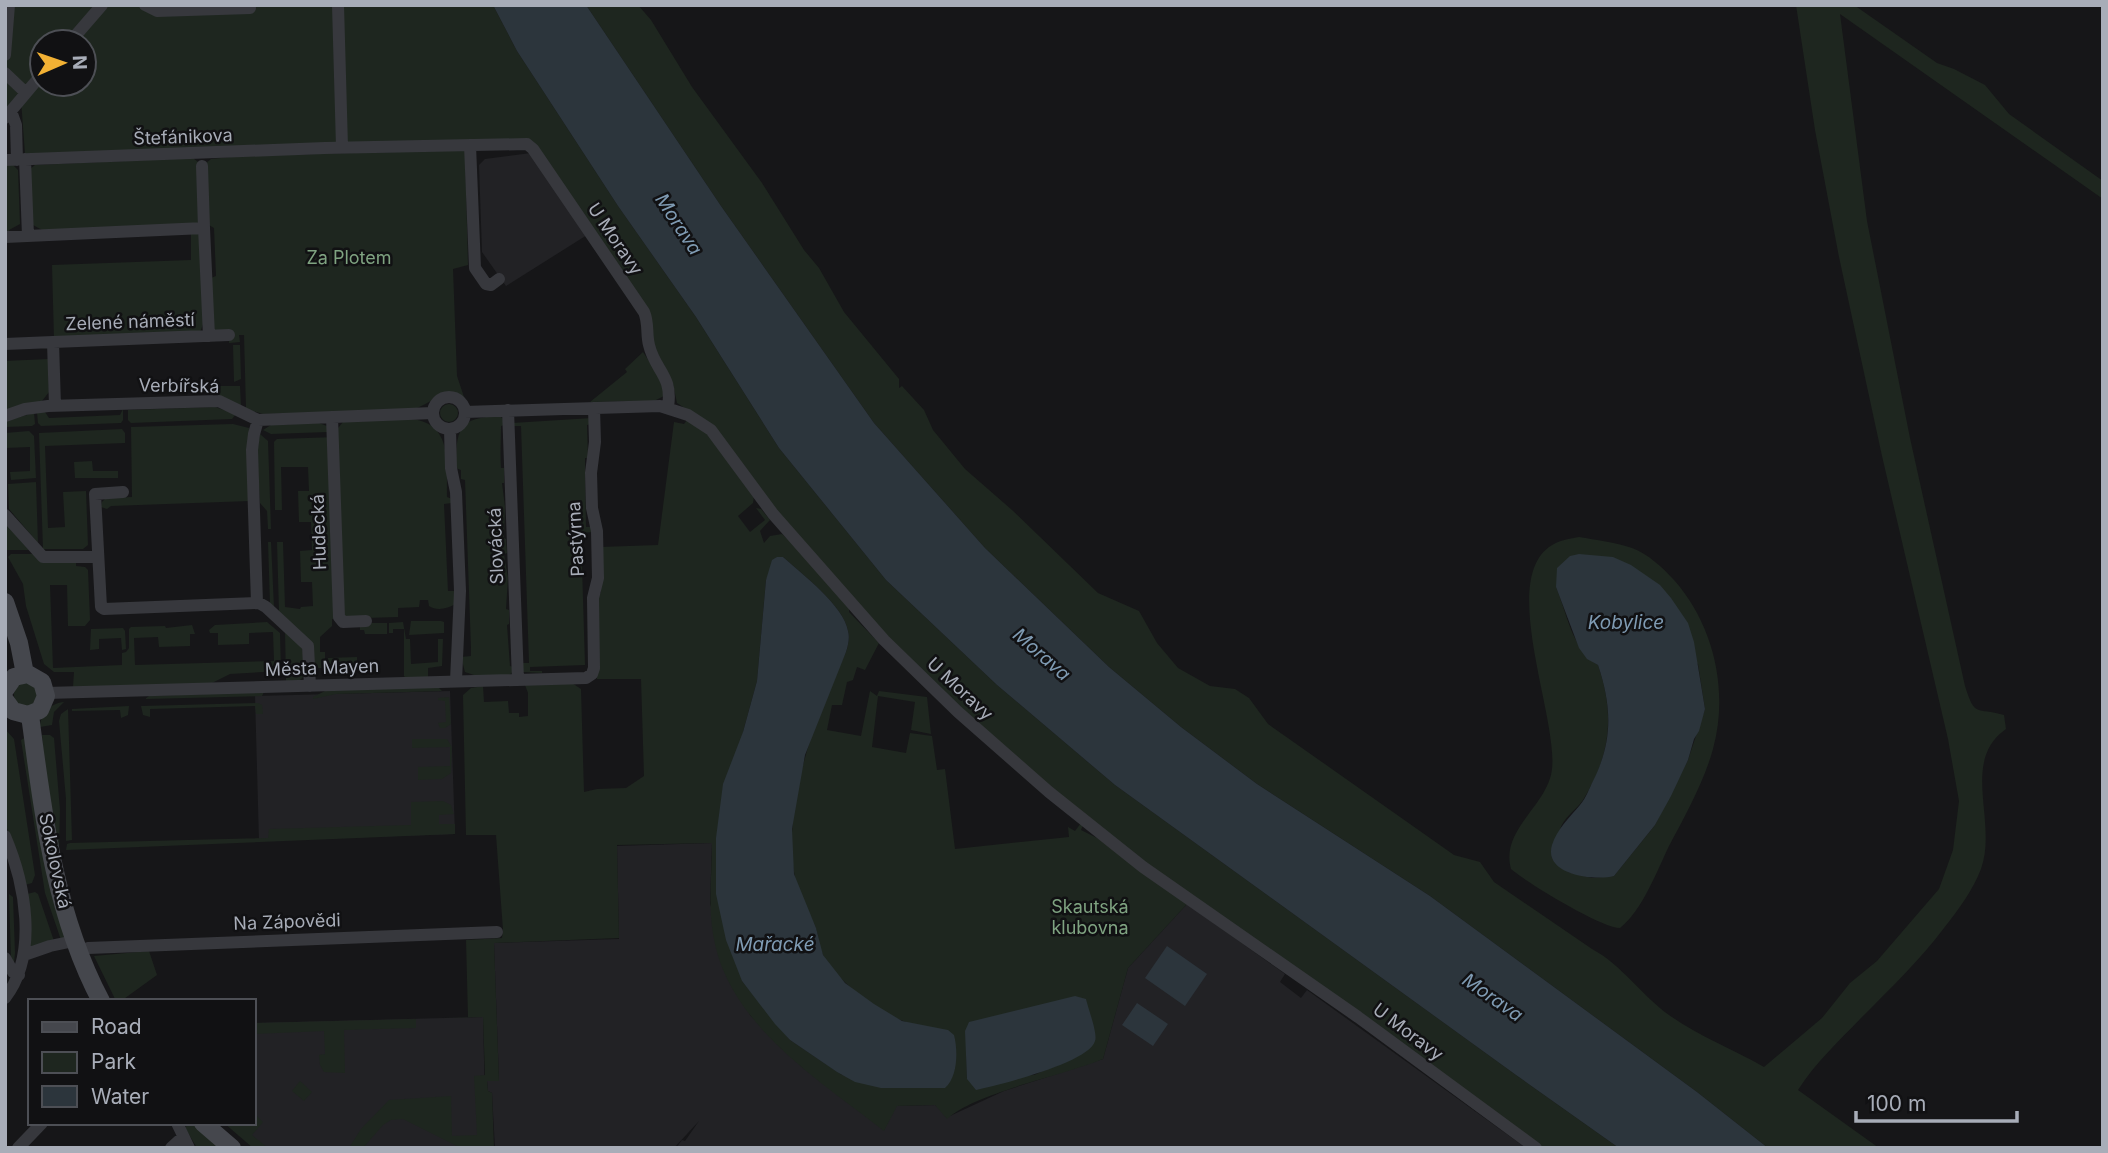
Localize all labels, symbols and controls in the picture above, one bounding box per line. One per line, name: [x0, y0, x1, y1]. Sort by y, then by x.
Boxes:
north arrow: [28, 28, 98, 98]
text: N: [68, 55, 91, 70]
street label: Štefánikova: [133, 123, 233, 149]
water label: Morava: [650, 189, 707, 260]
street label: U Moravy: [584, 199, 647, 279]
park label: Za Plotem: [306, 247, 392, 268]
street label: Zelené náměstí: [65, 309, 196, 334]
street label: Verbířská: [138, 374, 220, 397]
street label: Hudecká: [307, 494, 330, 570]
street label: Pastýrna: [563, 501, 588, 577]
street label: Slovácká: [484, 507, 507, 585]
water label: Kobylice: [1588, 611, 1664, 634]
water label: Morava: [1008, 623, 1075, 686]
street label: U Moravy: [923, 653, 998, 724]
street label: Města Mayen: [264, 655, 380, 680]
street label: Sokolovská: [35, 811, 76, 911]
park label: Skautská klubovna: [1051, 896, 1129, 938]
street label: Na Zápovědi: [233, 909, 341, 934]
water label: Mařacké: [735, 933, 815, 956]
water label: Morava: [1458, 968, 1528, 1027]
street label: U Moravy: [1369, 998, 1448, 1065]
legend: [28, 999, 256, 1125]
text: Road: [91, 1014, 142, 1039]
text: Park: [91, 1049, 136, 1074]
scale bar: [1856, 1080, 2017, 1124]
text: Water: [91, 1084, 149, 1109]
text: 100 m: [1867, 1091, 1926, 1116]

